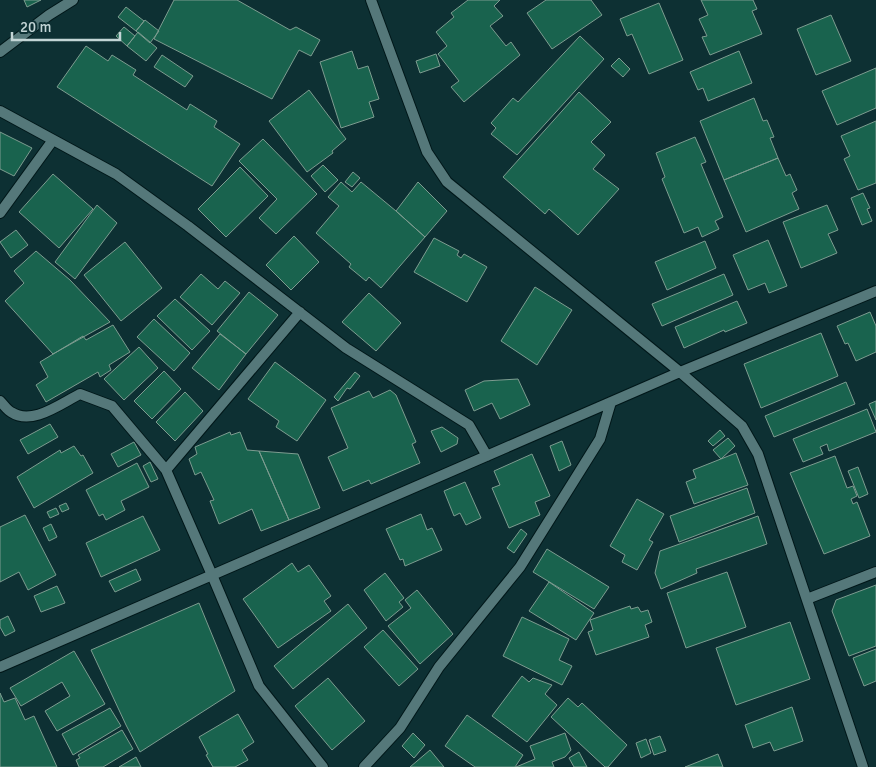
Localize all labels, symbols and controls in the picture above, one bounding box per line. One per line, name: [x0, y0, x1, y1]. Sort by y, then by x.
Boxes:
scale bar: [12, 10, 120, 42]
text: 20 m: [20, 18, 51, 36]

